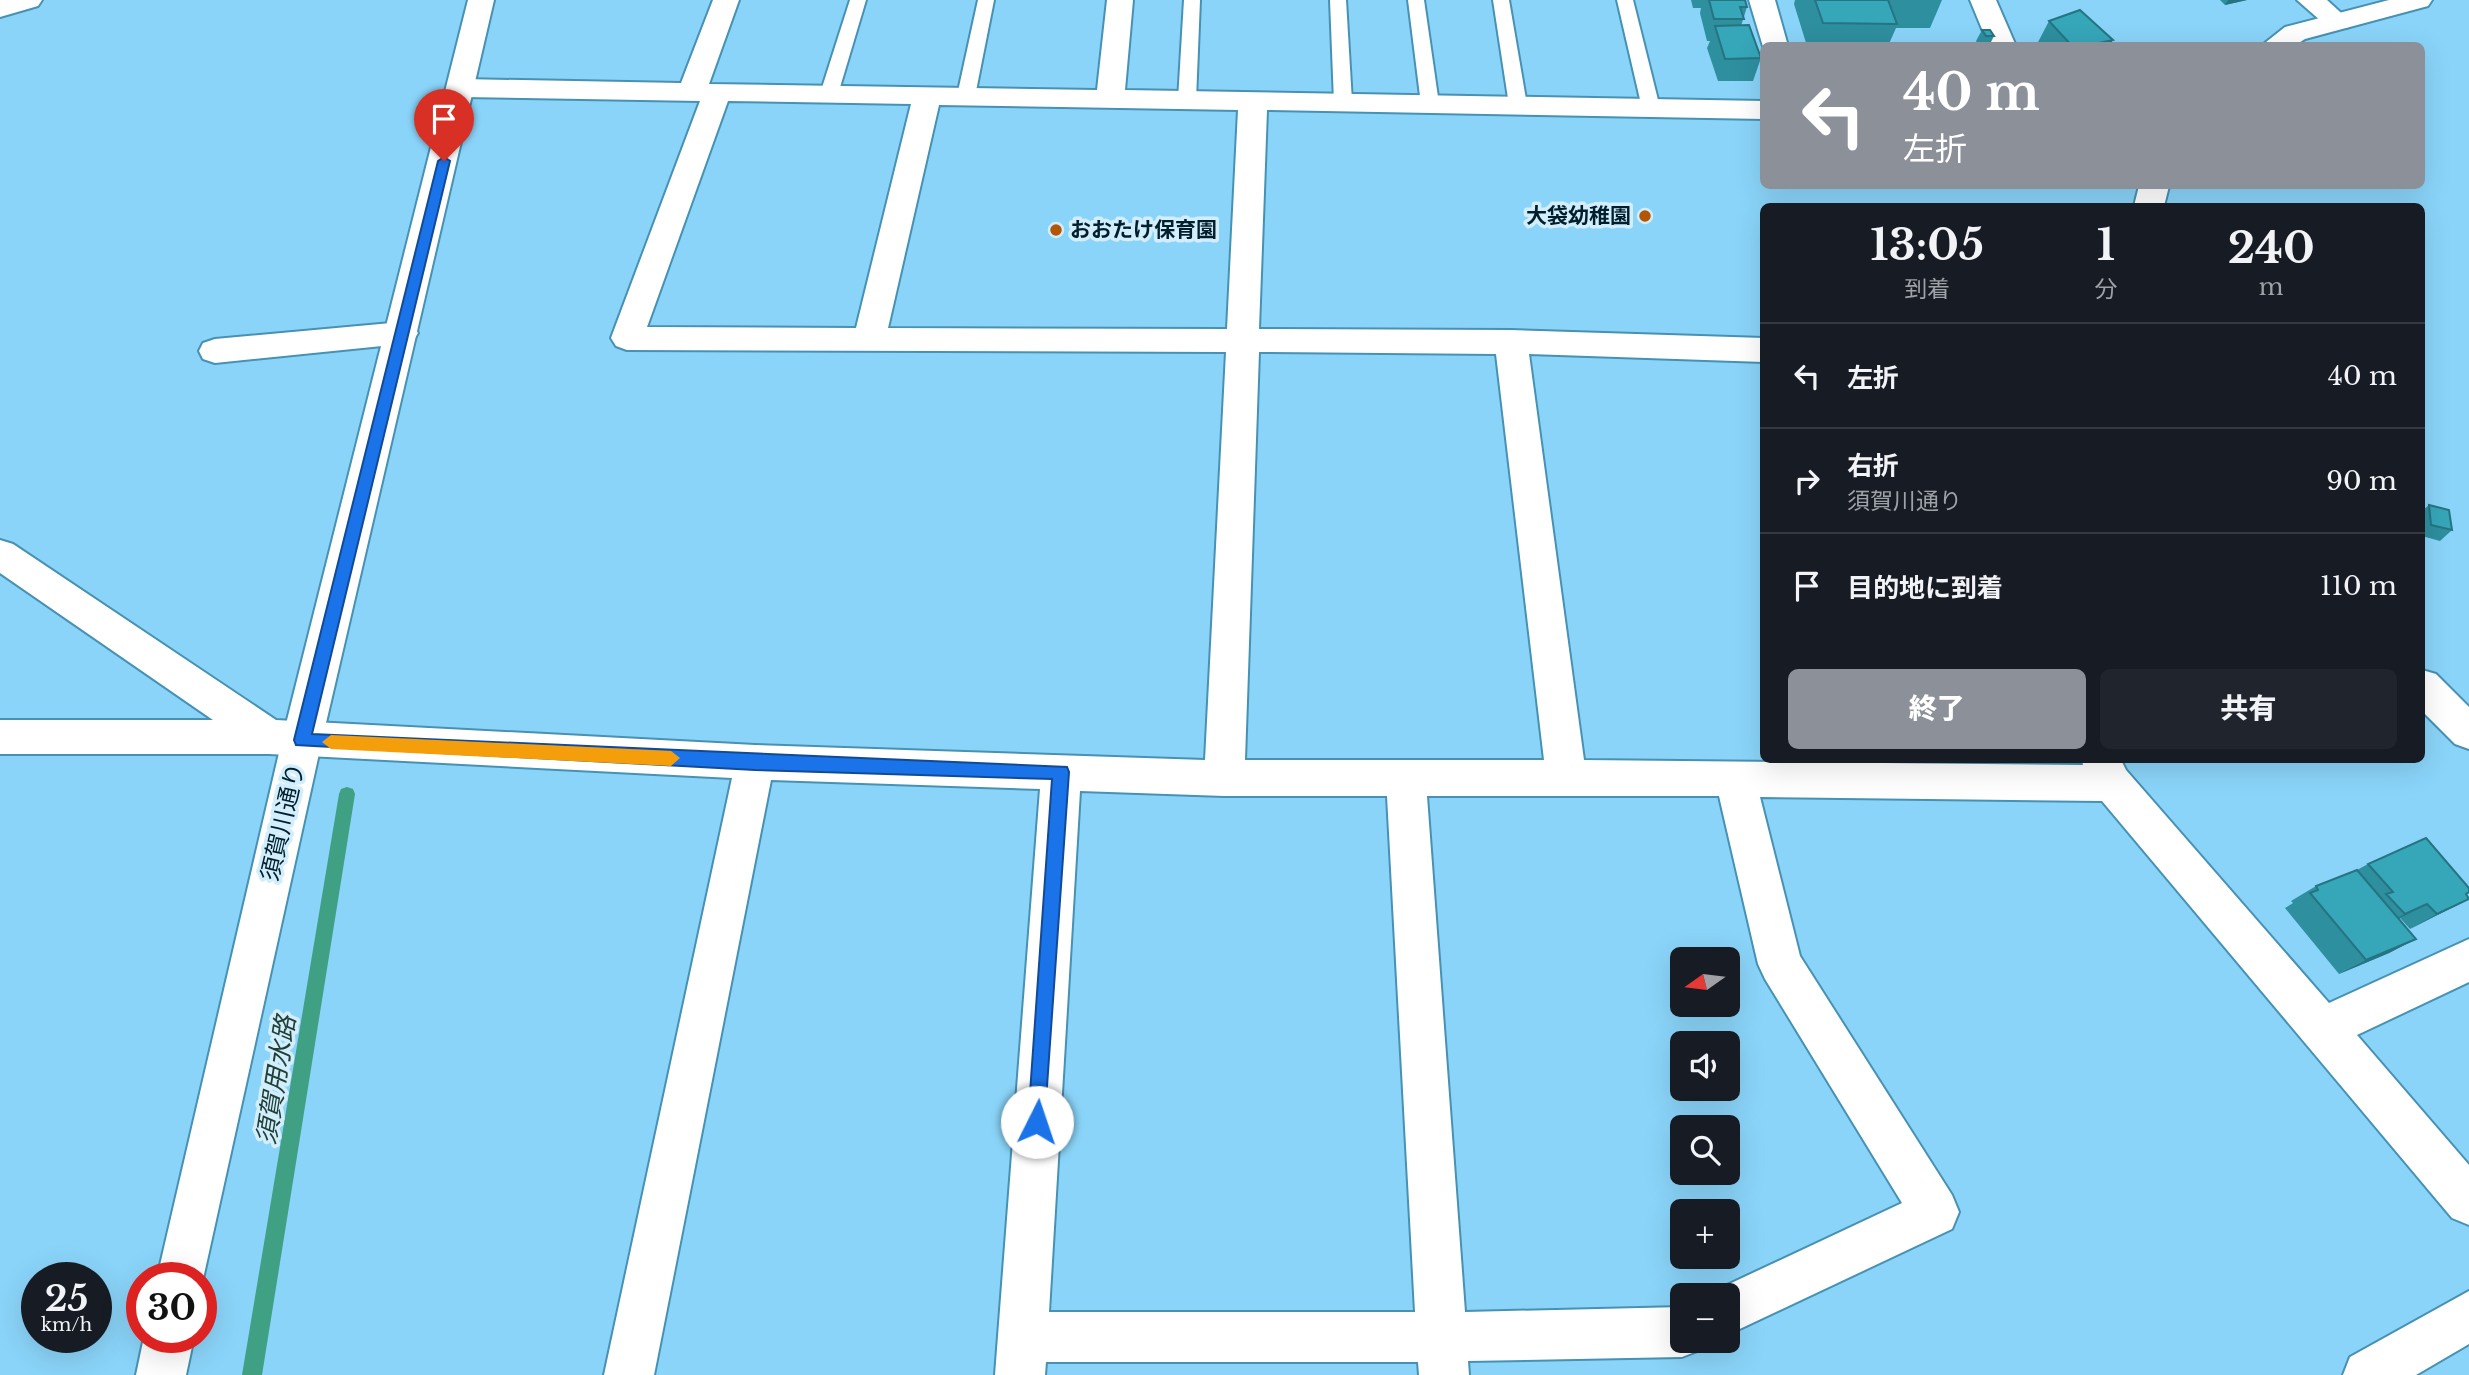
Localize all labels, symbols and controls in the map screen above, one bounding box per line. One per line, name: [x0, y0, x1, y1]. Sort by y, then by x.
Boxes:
text: 40 m: [1903, 62, 2040, 123]
icon: left: [1788, 70, 1879, 161]
pin: [414, 89, 474, 161]
icon: arrive: [425, 100, 463, 138]
text: 左折: [1903, 129, 1967, 169]
place label: 大袋幼稚園: [1526, 203, 1631, 229]
marker: 大袋幼稚園: [1637, 208, 1653, 224]
place label: おおたけ保育園: [1070, 217, 1217, 243]
text: 13:05: [1870, 219, 1984, 271]
text: 1: [2097, 219, 2115, 271]
marker: おおたけ保育園: [1048, 222, 1064, 238]
text: 240: [2228, 222, 2315, 274]
text: m: [2259, 273, 2284, 301]
text: 到着: [1904, 275, 1950, 303]
text: 分: [2094, 275, 2117, 303]
icon: left: [1788, 357, 1826, 395]
text: 40 m: [2328, 360, 2397, 392]
text: 左折: [1847, 362, 1899, 394]
text: 右折: [1847, 450, 1899, 482]
icon: right: [1788, 462, 1826, 500]
text: 90 m: [2326, 465, 2397, 497]
text: 須賀川通り: [1847, 487, 1962, 515]
icon: arrive: [1788, 567, 1826, 605]
text: 110 m: [2320, 570, 2397, 602]
text: 目的地に到着: [1847, 572, 2003, 604]
button: 終了: [1788, 669, 2086, 749]
button: 共有: [2100, 669, 2397, 749]
street label: 須賀川通り: [255, 760, 310, 884]
north arrow: [1670, 947, 1740, 1017]
map controls: [1670, 947, 1740, 1353]
water label: 須賀用水路: [250, 1011, 302, 1147]
button: sound: [1670, 1031, 1740, 1101]
position arrow: [1000, 1085, 1074, 1159]
button: search: [1670, 1115, 1740, 1185]
button: +: [1670, 1199, 1740, 1269]
speed limit sign: 30: [126, 1262, 217, 1353]
text: 25: [45, 1277, 88, 1320]
button: −: [1670, 1283, 1740, 1353]
text: km/h: [41, 1314, 92, 1336]

